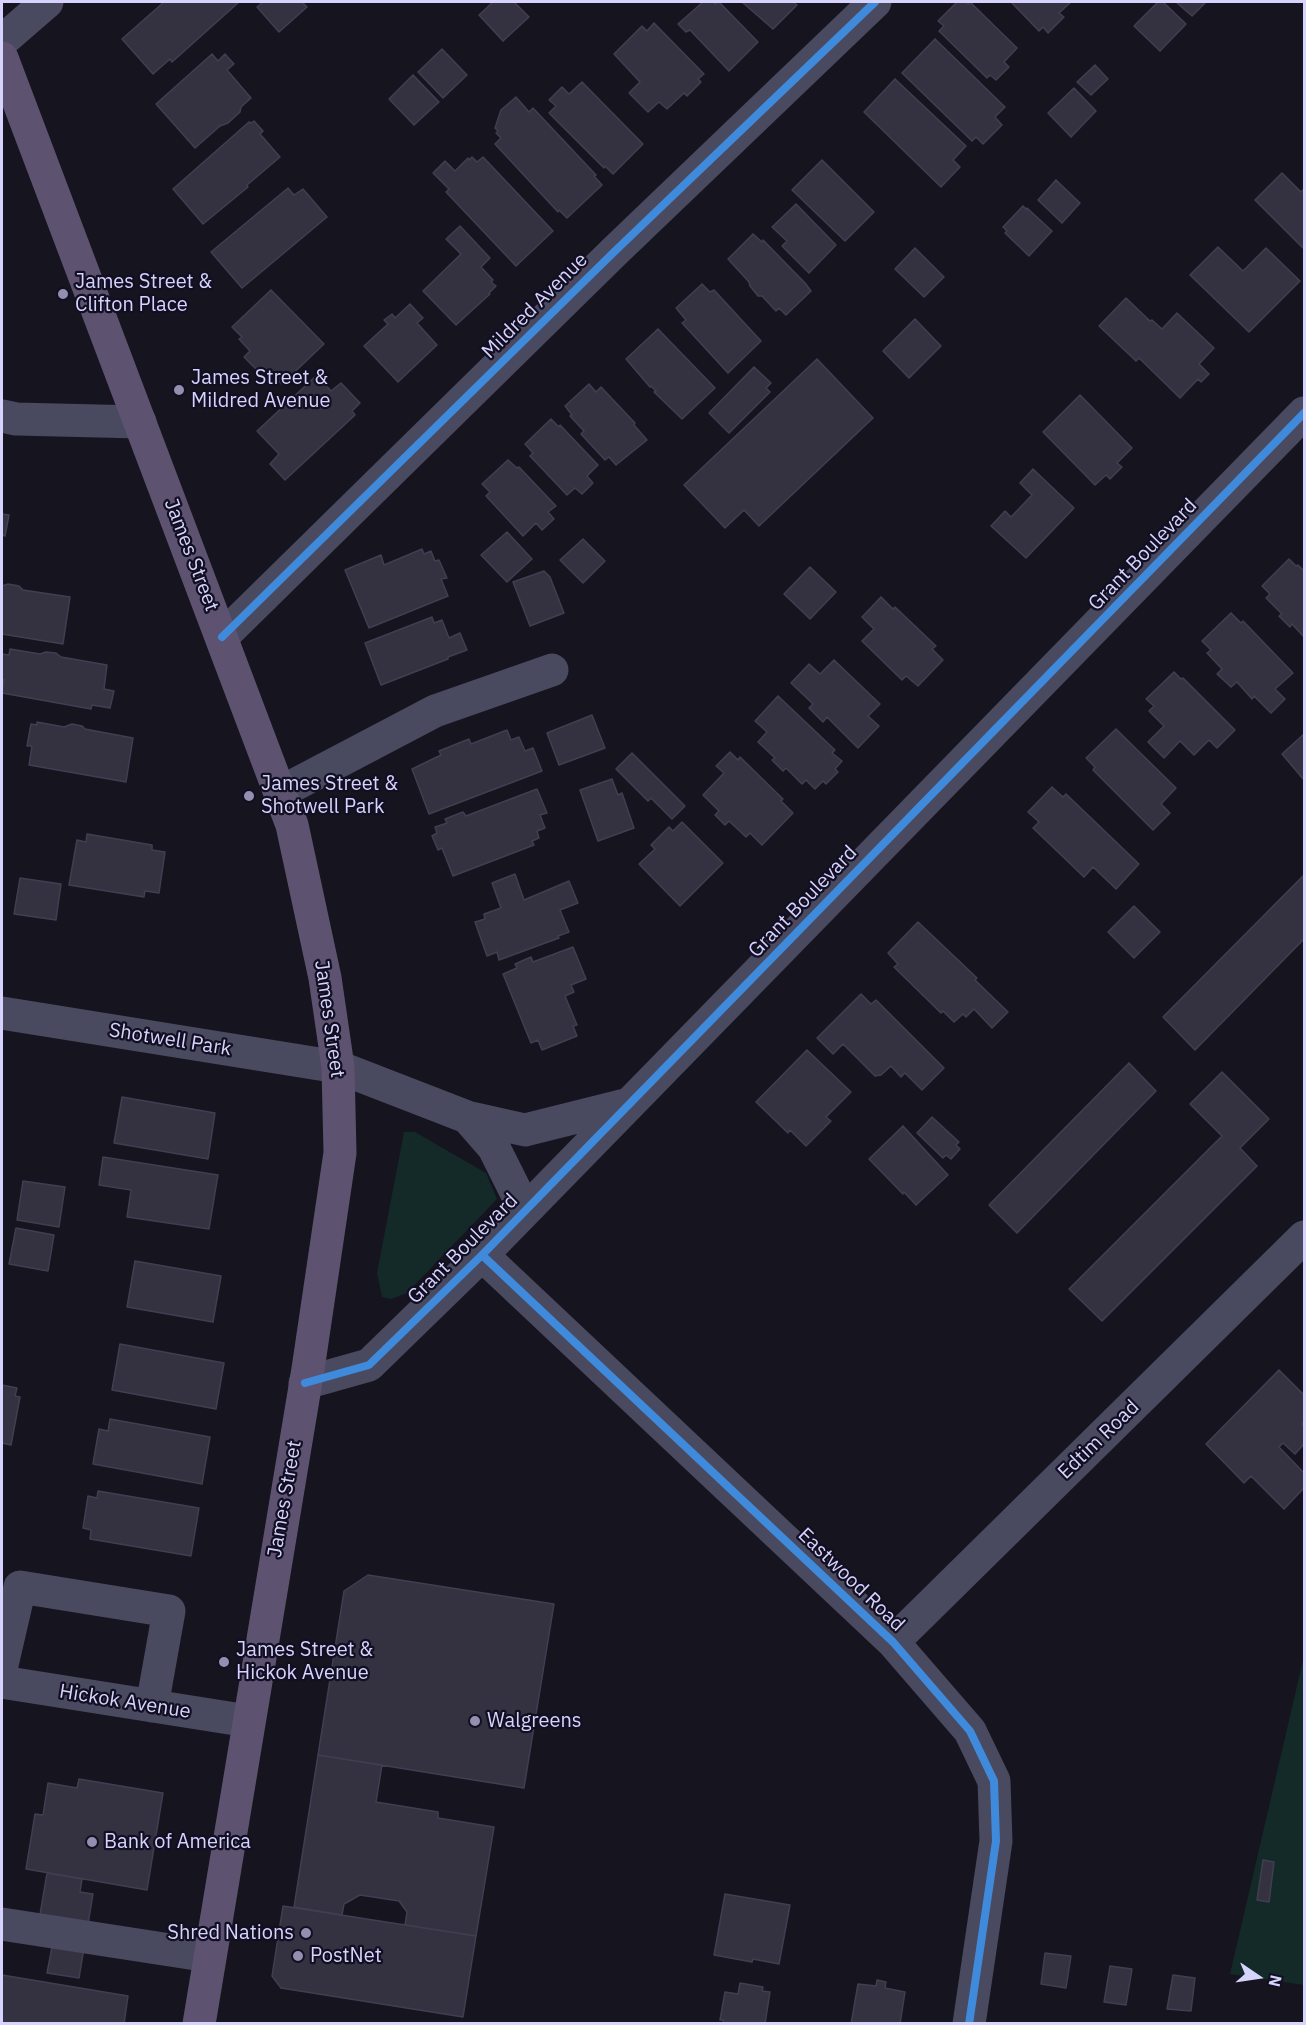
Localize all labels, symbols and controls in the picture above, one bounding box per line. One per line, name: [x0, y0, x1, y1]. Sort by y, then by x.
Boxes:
street label: Mildred Avenue: [477, 248, 593, 364]
place label: James Street & Clifton Place: [75, 270, 212, 317]
marker: James Street & Clifton Place: [56, 287, 70, 301]
place label: James Street & Mildred Avenue: [191, 366, 331, 413]
marker: James Street & Mildred Avenue: [172, 383, 186, 397]
street label: Grant Boulevard: [1084, 494, 1202, 616]
street label: James Street: [159, 495, 223, 615]
place label: James Street & Shotwell Park: [261, 772, 398, 819]
marker: James Street & Shotwell Park: [242, 789, 256, 803]
street label: Grant Boulevard: [744, 841, 862, 963]
street label: James Street: [309, 959, 349, 1079]
street label: Shotwell Park: [107, 1018, 233, 1062]
street label: Grant Boulevard: [403, 1189, 523, 1309]
street label: Edtim Road: [1054, 1396, 1144, 1484]
street label: James Street: [263, 1438, 307, 1560]
street label: Eastwood Road: [793, 1523, 909, 1637]
place label: James Street & Hickok Avenue: [236, 1638, 373, 1685]
marker: James Street & Hickok Avenue: [217, 1655, 231, 1669]
street label: Hickok Avenue: [58, 1680, 192, 1724]
place label: Walgreens: [487, 1709, 582, 1733]
marker: Walgreens: [468, 1714, 482, 1728]
place label: Bank of America: [104, 1830, 251, 1854]
marker: Bank of America: [85, 1835, 99, 1849]
place label: Shred Nations: [167, 1921, 294, 1945]
marker: Shred Nations: [299, 1926, 313, 1940]
place label: PostNet: [310, 1944, 382, 1968]
north arrow: [1228, 1947, 1288, 2007]
marker: PostNet: [291, 1949, 305, 1963]
text: N: [1264, 1973, 1287, 1989]

